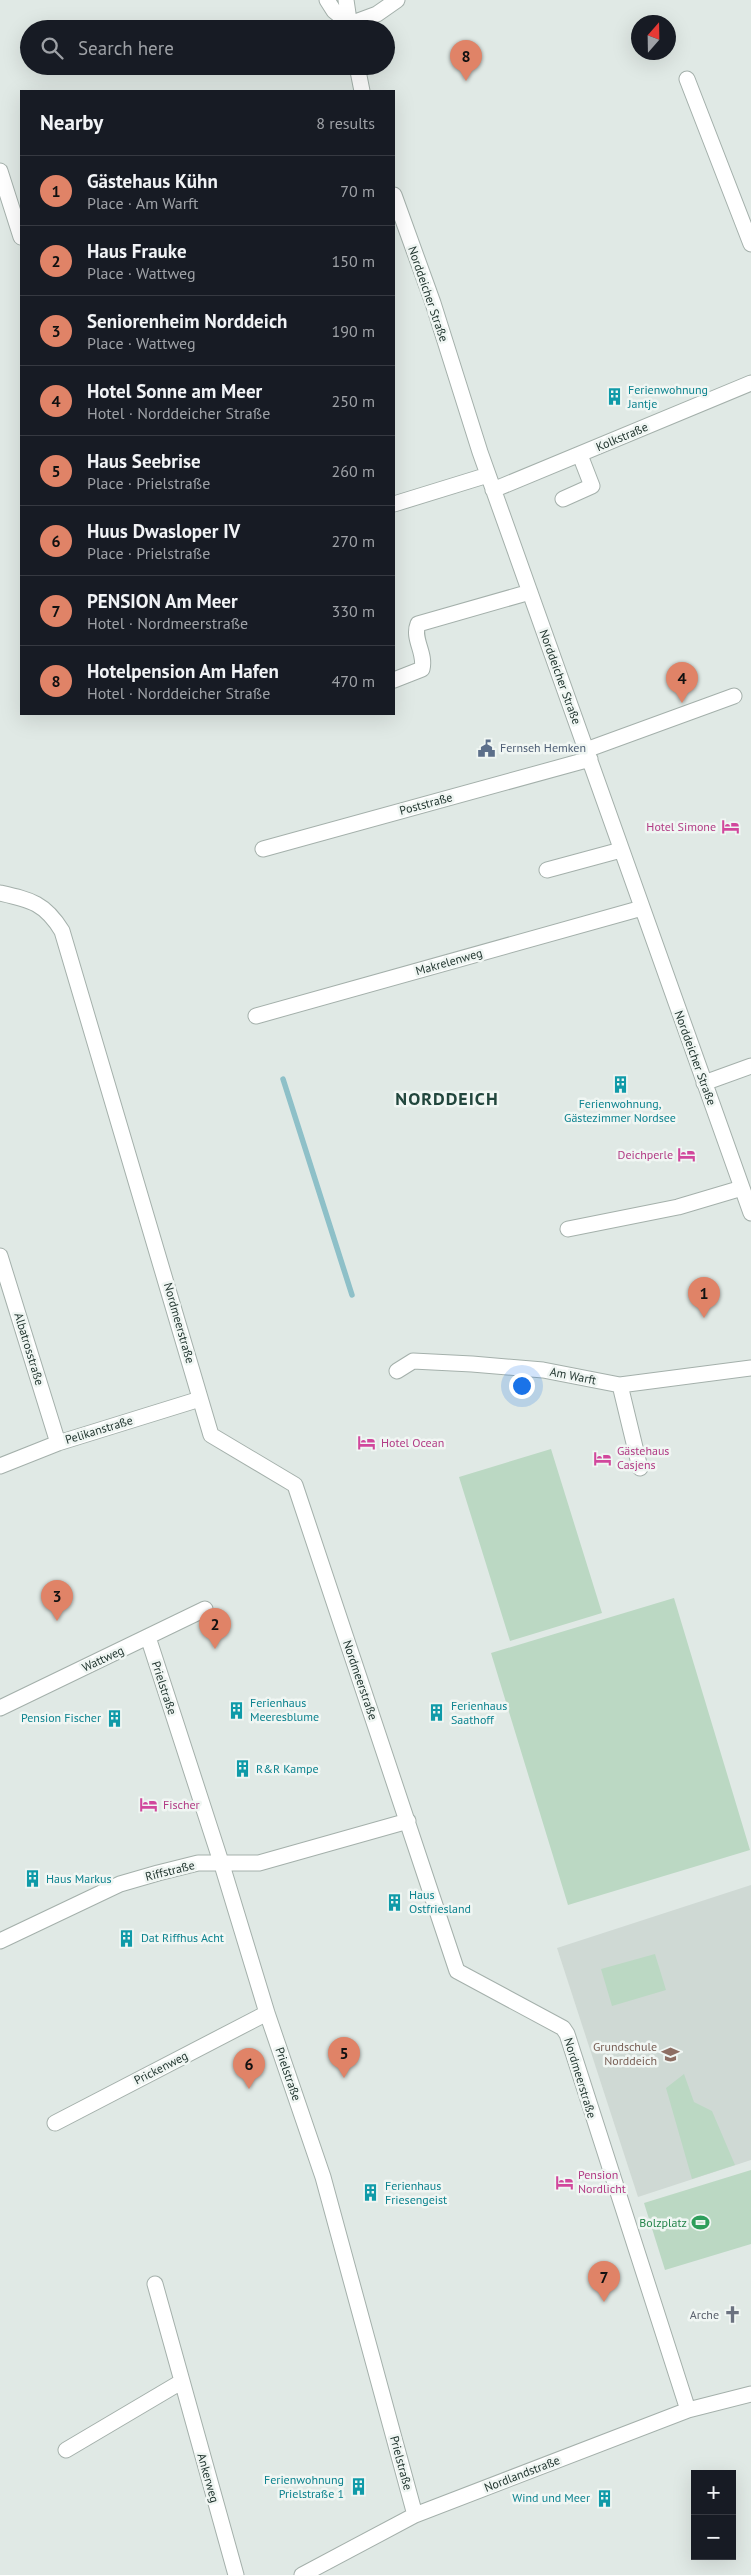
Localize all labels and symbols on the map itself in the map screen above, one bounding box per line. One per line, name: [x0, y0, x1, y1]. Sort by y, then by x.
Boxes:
north arrow: [631, 15, 676, 60]
pin: 8: [450, 40, 482, 81]
street label: Norddeicher Straße: [405, 244, 452, 343]
place label: Ferienwohnung Jantje: [627, 382, 708, 411]
building icon: Ferienwohnung Jantje: [604, 387, 624, 407]
street label: Kolkstraße: [594, 419, 650, 454]
street label: Norddeicher Straße: [536, 627, 585, 726]
pin: 4: [666, 662, 698, 703]
public building icon: Fernseh Hemken: [476, 738, 496, 758]
place label: Fernseh Hemken: [500, 740, 586, 755]
street label: Poststraße: [398, 789, 454, 818]
hotel icon: Hotel Simone: [720, 817, 740, 837]
place label: Hotel Simone: [646, 819, 716, 834]
street label: Makrelenweg: [414, 945, 484, 978]
street label: Norddeicher Straße: [671, 1008, 720, 1107]
building icon: Ferienwohnung, Gästezimmer Nordsee: [610, 1075, 630, 1095]
district label: NORDDEICH: [395, 1087, 499, 1110]
place label: Ferienwohnung, Gästezimmer Nordsee: [564, 1096, 676, 1125]
hotel icon: Deichperle: [677, 1145, 697, 1165]
place label: Deichperle: [618, 1147, 673, 1162]
pin: 1: [688, 1277, 720, 1318]
street label: Nordmeerstraße: [161, 1281, 198, 1365]
street label: Albatrosstraße: [11, 1311, 48, 1387]
street label: Am Warft: [549, 1364, 598, 1387]
your location: [509, 1373, 535, 1399]
street label: Pelikanstraße: [63, 1412, 134, 1447]
hotel icon: Hotel Ocean: [357, 1433, 377, 1453]
place label: Hotel Ocean: [381, 1435, 444, 1450]
place label: Gästehaus Casjens: [617, 1443, 669, 1472]
hotel icon: Gästehaus Casjens: [593, 1448, 613, 1468]
pin: 3: [41, 1580, 73, 1621]
pin: 2: [199, 1608, 231, 1649]
street label: Nordmeerstraße: [340, 1638, 381, 1722]
street label: Wattweg: [79, 1642, 126, 1675]
street label: Prielstraße: [149, 1659, 180, 1717]
place label: Ferienhaus Meeresblume: [250, 1695, 319, 1724]
place label: Ferienhaus Saathoff: [451, 1698, 507, 1727]
building icon: Ferienhaus Meeresblume: [226, 1700, 246, 1720]
building icon: Ferienhaus Saathoff: [427, 1703, 447, 1723]
building icon: Pension Fischer: [105, 1708, 125, 1728]
place label: Pension Fischer: [21, 1710, 101, 1725]
building icon: R&R Kampe: [232, 1759, 252, 1779]
place label: R&R Kampe: [256, 1761, 319, 1776]
hotel icon: Fischer: [139, 1795, 159, 1815]
place label: Fischer: [163, 1797, 200, 1812]
street label: Riffstraße: [144, 1857, 196, 1884]
building icon: Haus Markus: [22, 1869, 42, 1889]
place label: Haus Markus: [46, 1871, 112, 1886]
place label: Haus Ostfriesland: [409, 1887, 471, 1916]
building icon: Haus Ostfriesland: [385, 1892, 405, 1912]
building icon: Dat Riffhus Acht: [117, 1928, 137, 1948]
place label: Dat Riffhus Acht: [141, 1930, 224, 1945]
street label: Nordmeerstraße: [561, 2036, 600, 2120]
pin: 5: [328, 2037, 360, 2078]
place label: Grundschule Norddeich: [593, 2039, 657, 2068]
school or university icon: Grundschule Norddeich: [661, 2044, 681, 2064]
street label: Prielstraße: [272, 2045, 305, 2103]
street label: Prickenweg: [131, 2048, 190, 2087]
pin: 6: [233, 2048, 265, 2089]
place label: Pension Nordlicht: [578, 2167, 626, 2196]
hotel icon: Pension Nordlicht: [554, 2172, 574, 2192]
place label: Ferienhaus Friesengeist: [385, 2178, 447, 2207]
building icon: Ferienhaus Friesengeist: [361, 2183, 381, 2203]
sports icon: Bolzplatz: [691, 2213, 711, 2233]
place label: Bolzplatz: [639, 2215, 687, 2230]
pin: 7: [588, 2261, 620, 2302]
church icon: Arche: [723, 2305, 743, 2325]
place label: Arche: [690, 2307, 719, 2322]
street label: Prielstraße: [387, 2434, 416, 2492]
street label: Ankerweg: [194, 2452, 223, 2504]
street label: Nordlandstraße: [482, 2452, 562, 2495]
place label: Ferienwohnung Prielstraße 1: [264, 2472, 344, 2501]
building icon: Ferienwohnung Prielstraße 1: [348, 2477, 368, 2497]
building icon: Wind und Meer: [594, 2488, 614, 2508]
place label: Wind und Meer: [512, 2490, 590, 2505]

